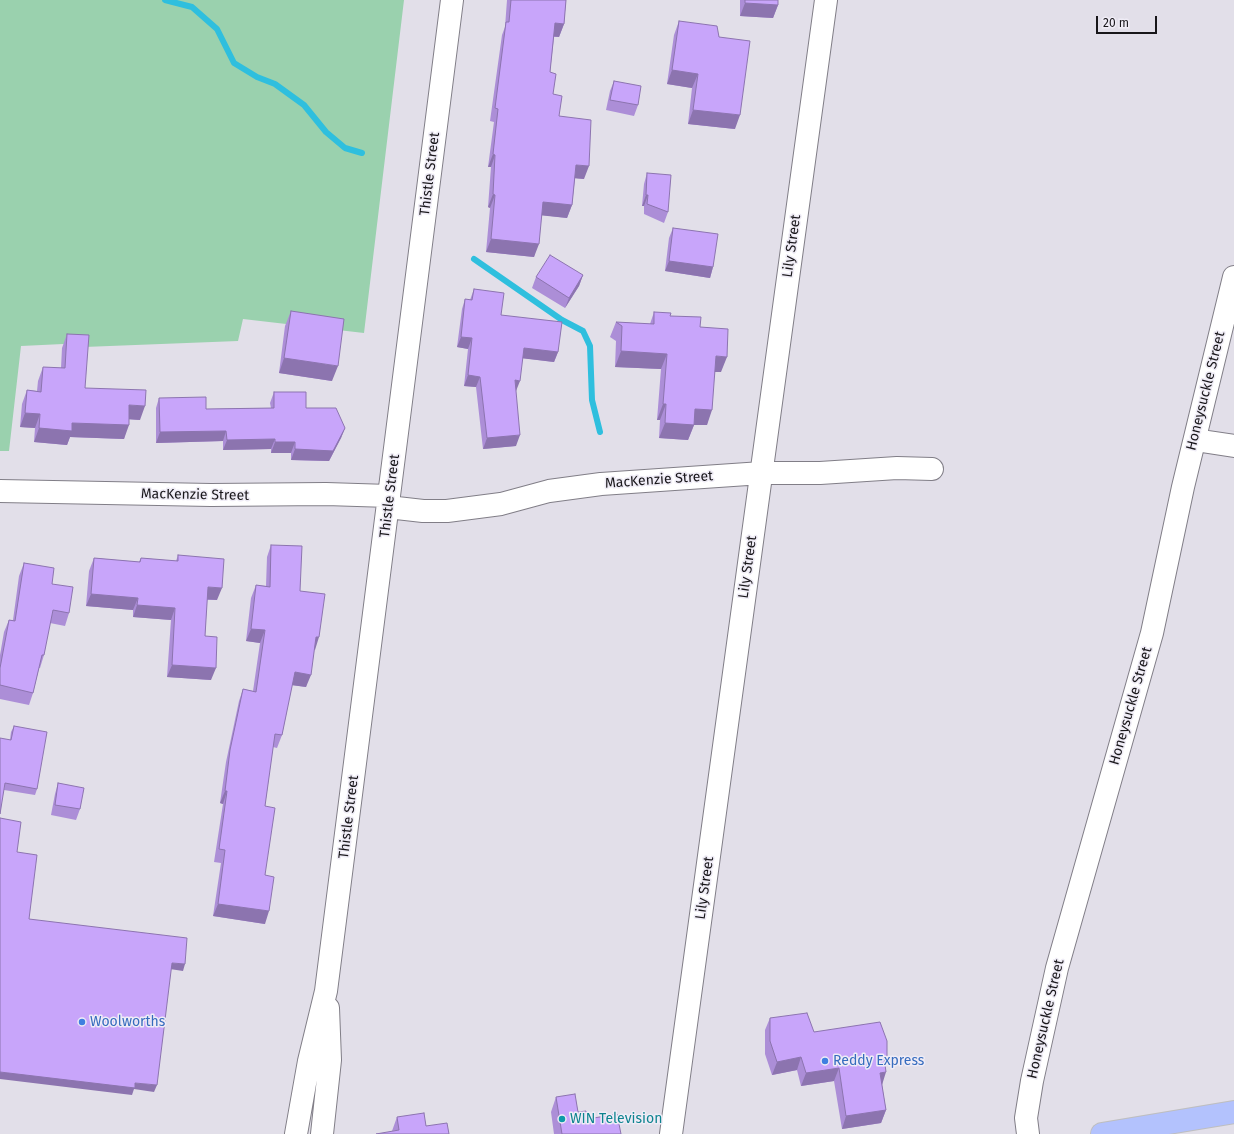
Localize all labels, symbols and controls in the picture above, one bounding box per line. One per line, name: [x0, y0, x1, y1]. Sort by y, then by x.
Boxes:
scale bar: [1098, 8, 1159, 34]
text: 20 m: [1103, 16, 1129, 30]
street label: Thistle Street: [417, 131, 443, 217]
street label: Lily Street: [779, 213, 805, 279]
street label: Honeysuckle Street: [1183, 330, 1229, 452]
street label: Thistle Street: [377, 453, 403, 539]
street label: MacKenzie Street: [604, 468, 714, 492]
street label: MacKenzie Street: [141, 486, 249, 504]
street label: Lily Street: [735, 534, 761, 600]
street label: Honeysuckle Street: [1106, 645, 1156, 767]
street label: Thistle Street: [336, 774, 362, 860]
street label: Lily Street: [692, 855, 718, 921]
street label: Honeysuckle Street: [1024, 958, 1068, 1080]
place label: Woolworths: [90, 1014, 165, 1030]
marker: Woolworths: [77, 1017, 87, 1027]
place label: Reddy Express: [833, 1053, 924, 1069]
marker: Reddy Express: [820, 1056, 830, 1066]
place label: WIN Television: [570, 1111, 662, 1127]
marker: WIN Television: [557, 1114, 567, 1124]

